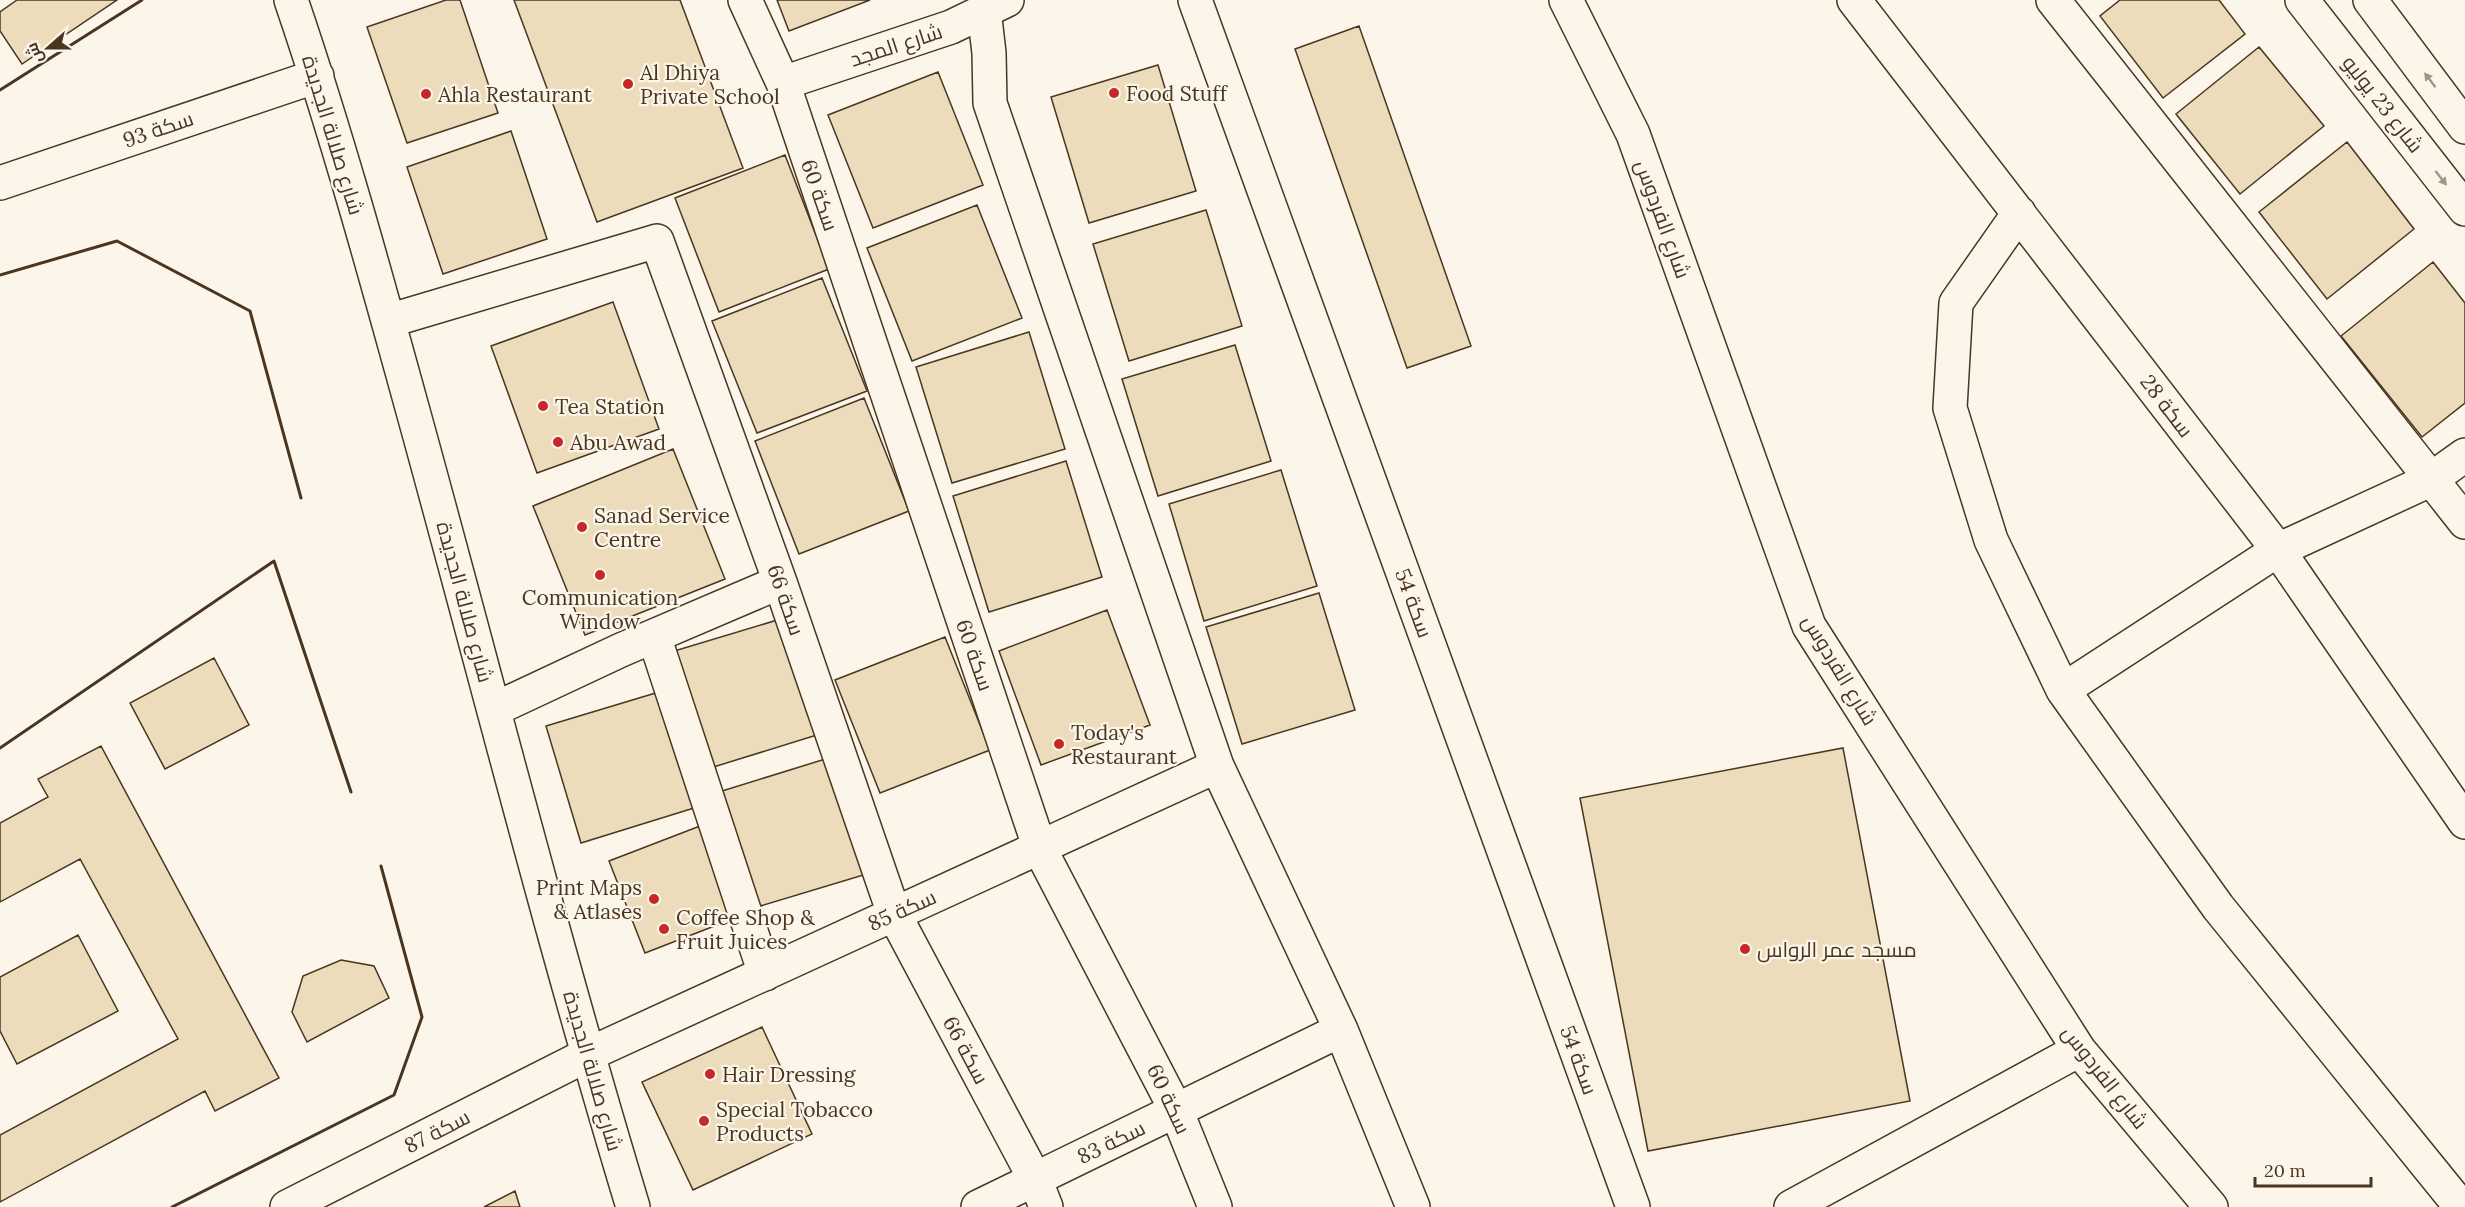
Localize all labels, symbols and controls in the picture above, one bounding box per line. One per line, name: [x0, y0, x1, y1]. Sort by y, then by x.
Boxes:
street label: شارع المجد: [846, 17, 946, 74]
north arrow: [18, 18, 78, 78]
text: ش: [21, 40, 47, 67]
street label: شارع 23 يوليو: [2336, 50, 2429, 159]
street label: شارع صلالة الجديدة: [295, 52, 370, 218]
place label: Al Dhiya Private School: [639, 59, 780, 110]
one-way arrow: [2424, 73, 2436, 89]
marker: Al Dhiya Private School: [621, 77, 635, 91]
place label: Food Stuff: [1126, 80, 1229, 107]
place label: Ahla Restaurant: [437, 81, 593, 108]
marker: Food Stuff: [1107, 86, 1121, 100]
marker: Ahla Restaurant: [419, 87, 433, 101]
street label: سكة 93: [119, 104, 197, 154]
street label: سكة 60: [795, 156, 845, 234]
street label: شارع الفردوس: [1628, 156, 1697, 282]
one-way arrow: [2435, 171, 2447, 186]
street label: سكة 28: [2135, 369, 2199, 443]
place label: Tea Station: [555, 393, 665, 420]
marker: Tea Station: [536, 399, 550, 413]
place label: Abu Awad: [569, 429, 666, 456]
marker: Abu Awad: [551, 435, 565, 449]
place label: Sanad Service Centre: [594, 502, 730, 553]
street label: شارع صلالة الجديدة: [430, 519, 499, 686]
marker: Sanad Service Centre: [575, 520, 589, 534]
street label: سكة 66: [761, 561, 811, 639]
street label: سكة 54: [1389, 565, 1439, 641]
marker: Communication Window: [593, 568, 607, 582]
place label: Communication Window: [522, 584, 679, 635]
street label: شارع الفردوس: [1796, 610, 1884, 731]
street label: سكة 60: [950, 616, 1000, 694]
place label: Today's Restaurant: [1071, 719, 1178, 770]
marker: Today's Restaurant: [1052, 737, 1066, 751]
place label: Print Maps & Atlases: [536, 874, 642, 925]
street label: سكة 85: [864, 883, 940, 937]
marker: Print Maps & Atlases: [647, 892, 661, 906]
place label: Coffee Shop & Fruit Juices: [676, 904, 815, 955]
marker: Coffee Shop & Fruit Juices: [657, 922, 671, 936]
place label: مسجد عمر الرواس: [1757, 936, 1917, 963]
marker: مسجد عمر الرواس: [1738, 942, 1752, 956]
street label: شارع صلالة الجديدة: [556, 988, 629, 1154]
street label: سكة 66: [937, 1011, 995, 1089]
street label: شارع الفردوس: [2055, 1020, 2154, 1135]
street label: سكة 54: [1554, 1022, 1604, 1098]
street label: سكة 60: [1141, 1060, 1197, 1138]
place label: Hair Dressing: [722, 1061, 856, 1088]
marker: Hair Dressing: [703, 1067, 717, 1081]
place label: Special Tobacco Products: [716, 1096, 873, 1147]
street label: سكة 87: [400, 1103, 474, 1159]
marker: Special Tobacco Products: [697, 1114, 711, 1128]
street label: سكة 83: [1073, 1114, 1149, 1170]
scale bar: [2255, 1150, 2370, 1188]
text: 20 m: [2264, 1159, 2306, 1182]

